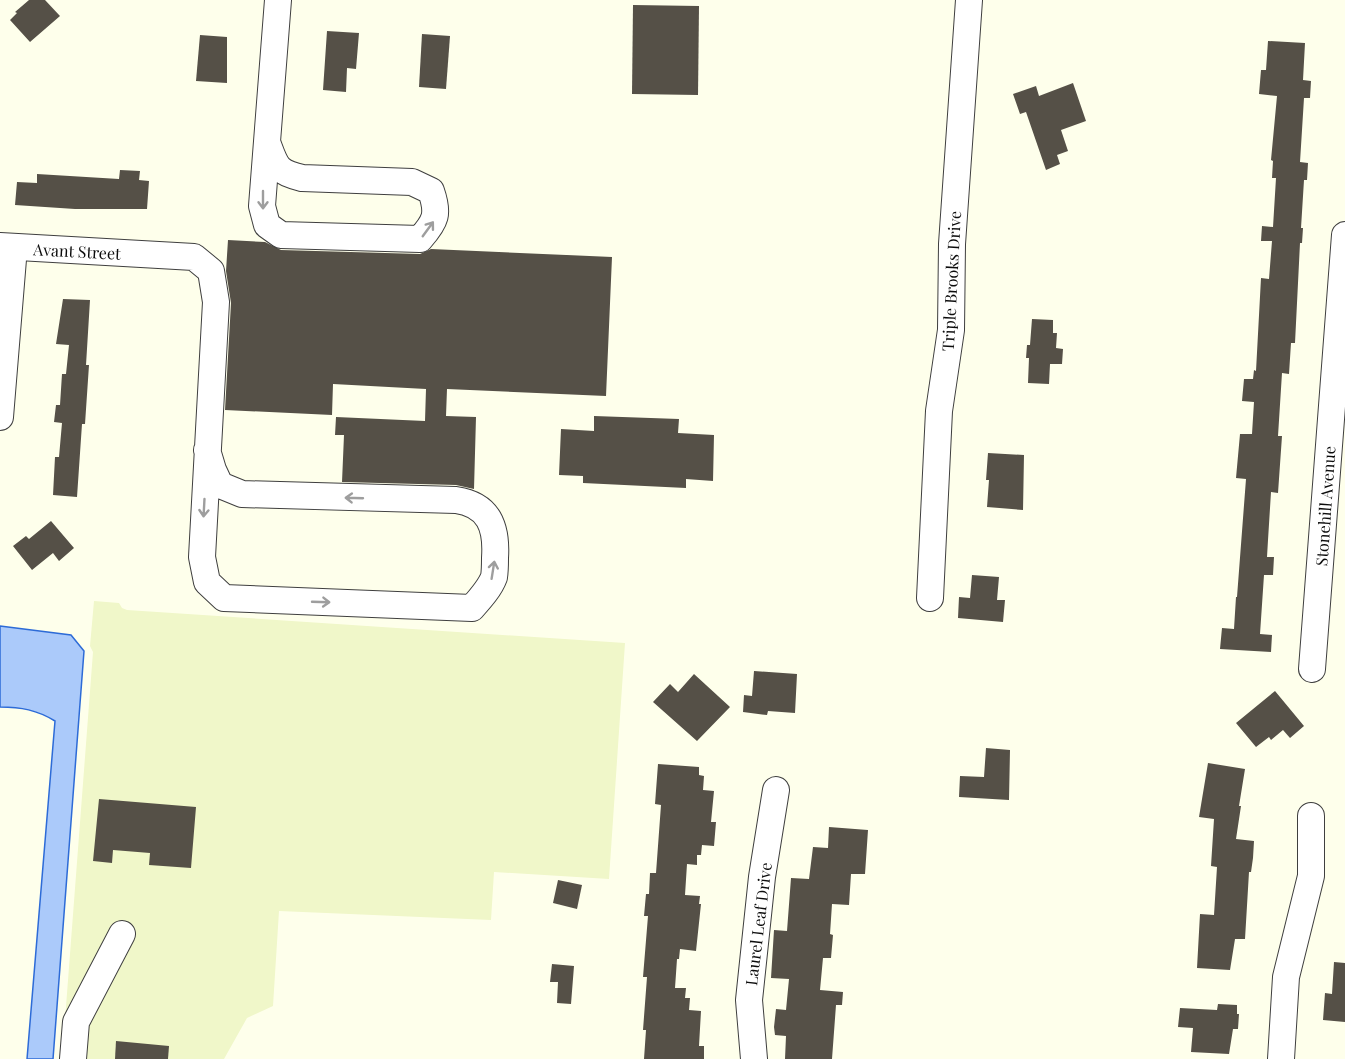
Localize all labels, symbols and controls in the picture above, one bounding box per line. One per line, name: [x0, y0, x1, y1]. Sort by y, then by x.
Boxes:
one-way arrow: [257, 190, 269, 210]
street label: Triple Brooks Drive: [937, 210, 965, 352]
one-way arrow: [422, 221, 434, 237]
street label: Avant Street: [32, 238, 122, 264]
street label: Stonehill Avenue: [1310, 445, 1340, 567]
one-way arrow: [345, 492, 365, 503]
one-way arrow: [199, 498, 210, 518]
one-way arrow: [488, 561, 499, 581]
one-way arrow: [311, 597, 331, 608]
street label: Laurel Leaf Drive: [740, 861, 776, 987]

